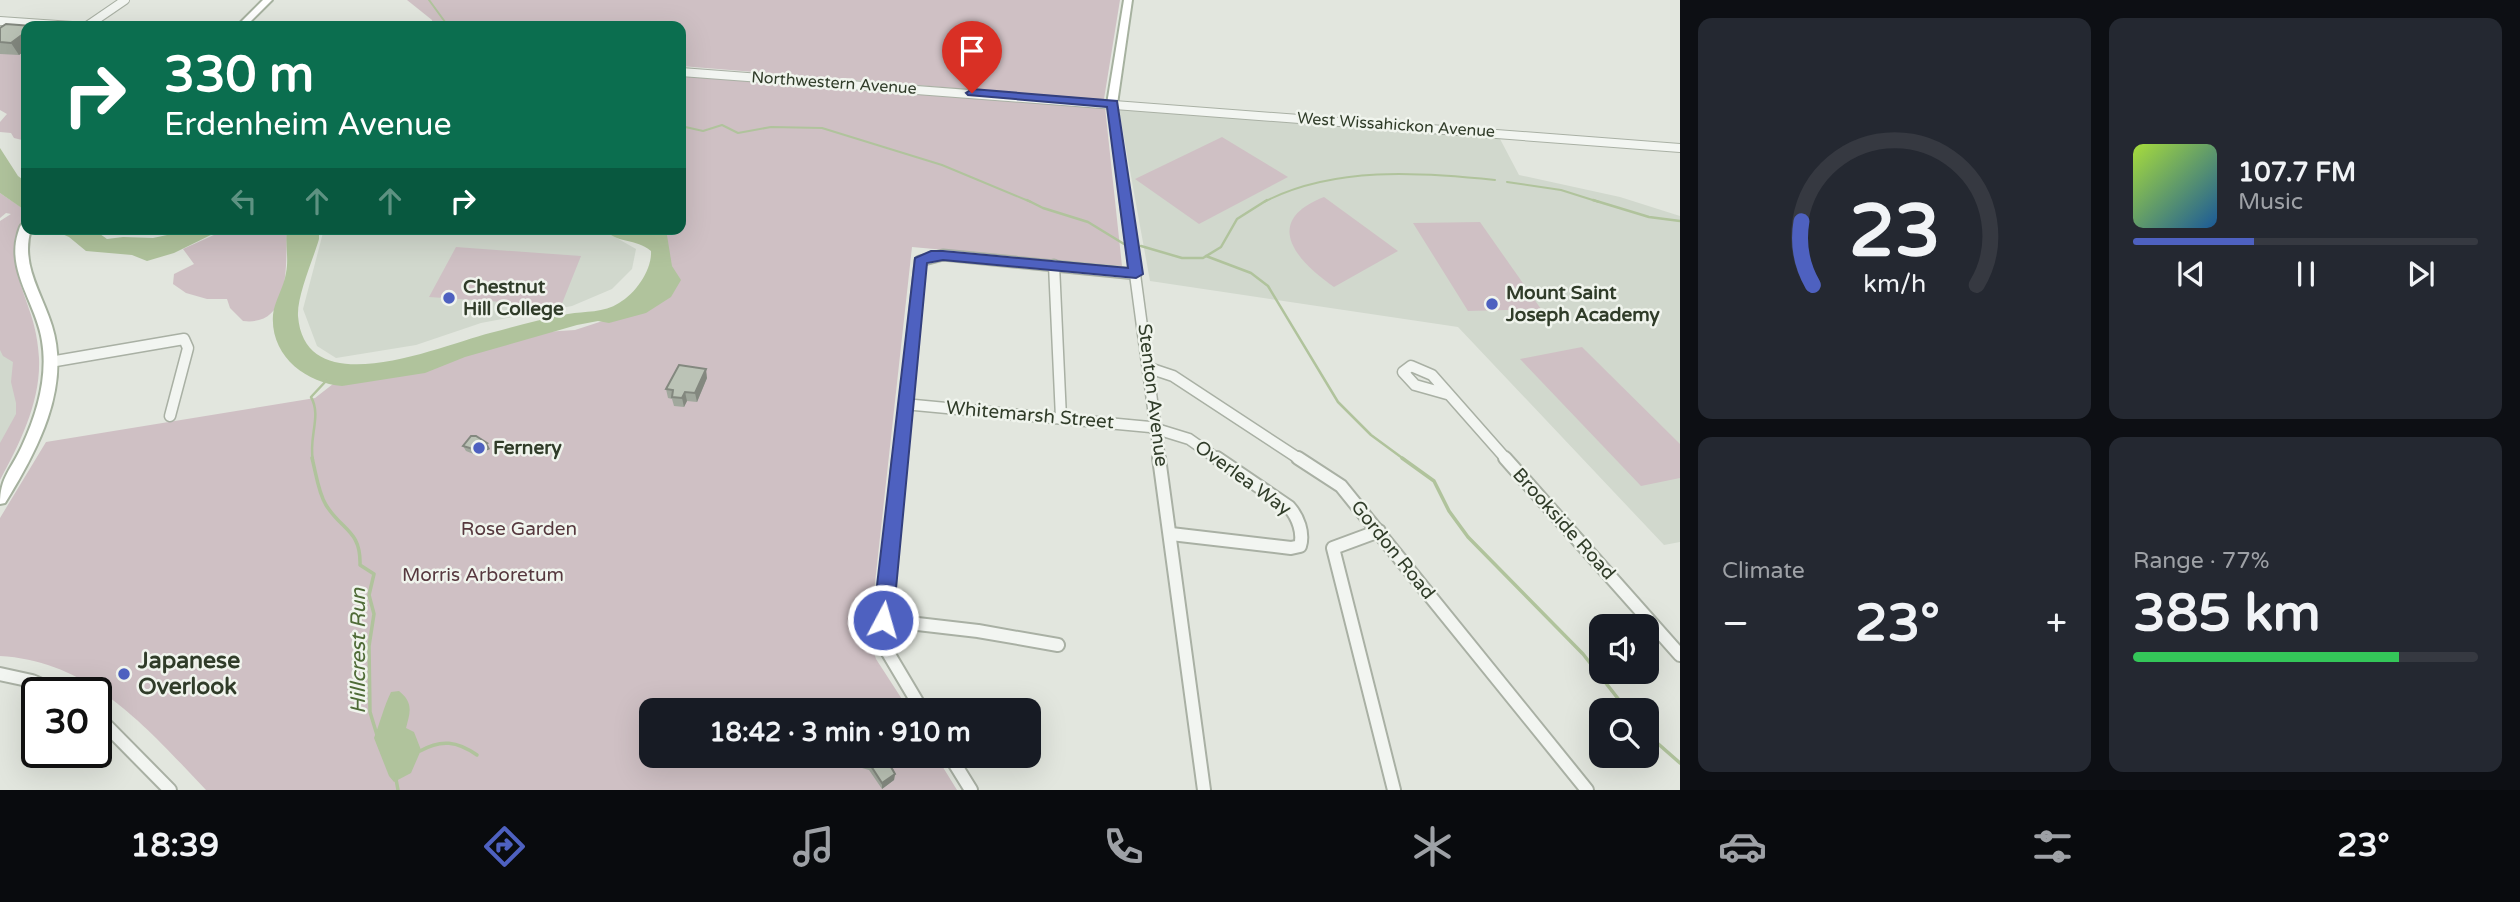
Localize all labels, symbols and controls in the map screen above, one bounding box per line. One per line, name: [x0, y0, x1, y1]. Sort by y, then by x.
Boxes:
pin: [942, 21, 1002, 93]
icon: arrive: [953, 32, 991, 70]
text: 330 m: [164, 46, 314, 105]
icon: right: [49, 49, 140, 140]
street label: Northwestern Avenue: [751, 67, 917, 99]
text: Erdenheim Avenue: [164, 106, 452, 144]
street label: West Wissahickon Avenue: [1296, 108, 1496, 142]
text: 107.7 FM: [2238, 157, 2356, 188]
icon: left: [225, 182, 263, 220]
icon: ahead: [298, 182, 336, 220]
icon: ahead: [371, 182, 409, 220]
icon: right: [444, 182, 482, 220]
text: 23: [1849, 188, 1940, 276]
text: Music: [2238, 188, 2303, 216]
icon: previous: [2172, 255, 2210, 293]
icon: pause: [2287, 255, 2325, 293]
icon: next: [2402, 255, 2440, 293]
text: km/h: [1863, 269, 1926, 299]
place label: Chestnut Hill College: [463, 276, 564, 321]
place label: Mount Saint Joseph Academy: [1505, 282, 1661, 327]
marker: Chestnut Hill College: [441, 290, 457, 306]
marker: Mount Saint Joseph Academy: [1484, 296, 1500, 312]
street label: Stenton Avenue: [1133, 322, 1173, 468]
street label: Whitemarsh Street: [945, 397, 1115, 433]
street label: Overlea Way: [1191, 436, 1295, 520]
place label: Fernery: [493, 437, 562, 460]
marker: Fernery: [471, 440, 487, 456]
street label: Brookside Road: [1508, 464, 1620, 584]
street label: Gordon Road: [1346, 496, 1440, 604]
park label: Rose Garden: [461, 518, 577, 540]
text: Range · 77%: [2133, 547, 2269, 575]
text: Climate: [1722, 557, 1805, 585]
park label: Morris Arboretum: [402, 564, 564, 586]
text: 385 km: [2133, 582, 2321, 645]
position arrow: [846, 583, 920, 657]
water label: Hillcrest Run: [346, 587, 371, 714]
text: 23°: [1855, 592, 1940, 655]
text: −: [1722, 601, 1749, 647]
text: +: [2046, 601, 2067, 647]
map controls: [1589, 614, 1659, 768]
button: sound: [1589, 614, 1659, 684]
place label: Japanese Overlook: [137, 647, 240, 701]
marker: Japanese Overlook: [116, 666, 132, 682]
speed limit sign: 30: [21, 677, 112, 768]
button: search: [1589, 698, 1659, 768]
text: 18:42 · 3 min · 910 m: [709, 717, 971, 748]
icon: directions: [480, 822, 529, 871]
icon: music: [789, 822, 838, 871]
icon: phone: [1099, 822, 1148, 871]
icon: climate: [1408, 822, 1457, 871]
icon: car: [1718, 822, 1767, 871]
icon: filters: [2028, 822, 2077, 871]
text: 18:39: [130, 827, 219, 865]
text: 23°: [2337, 827, 2390, 865]

